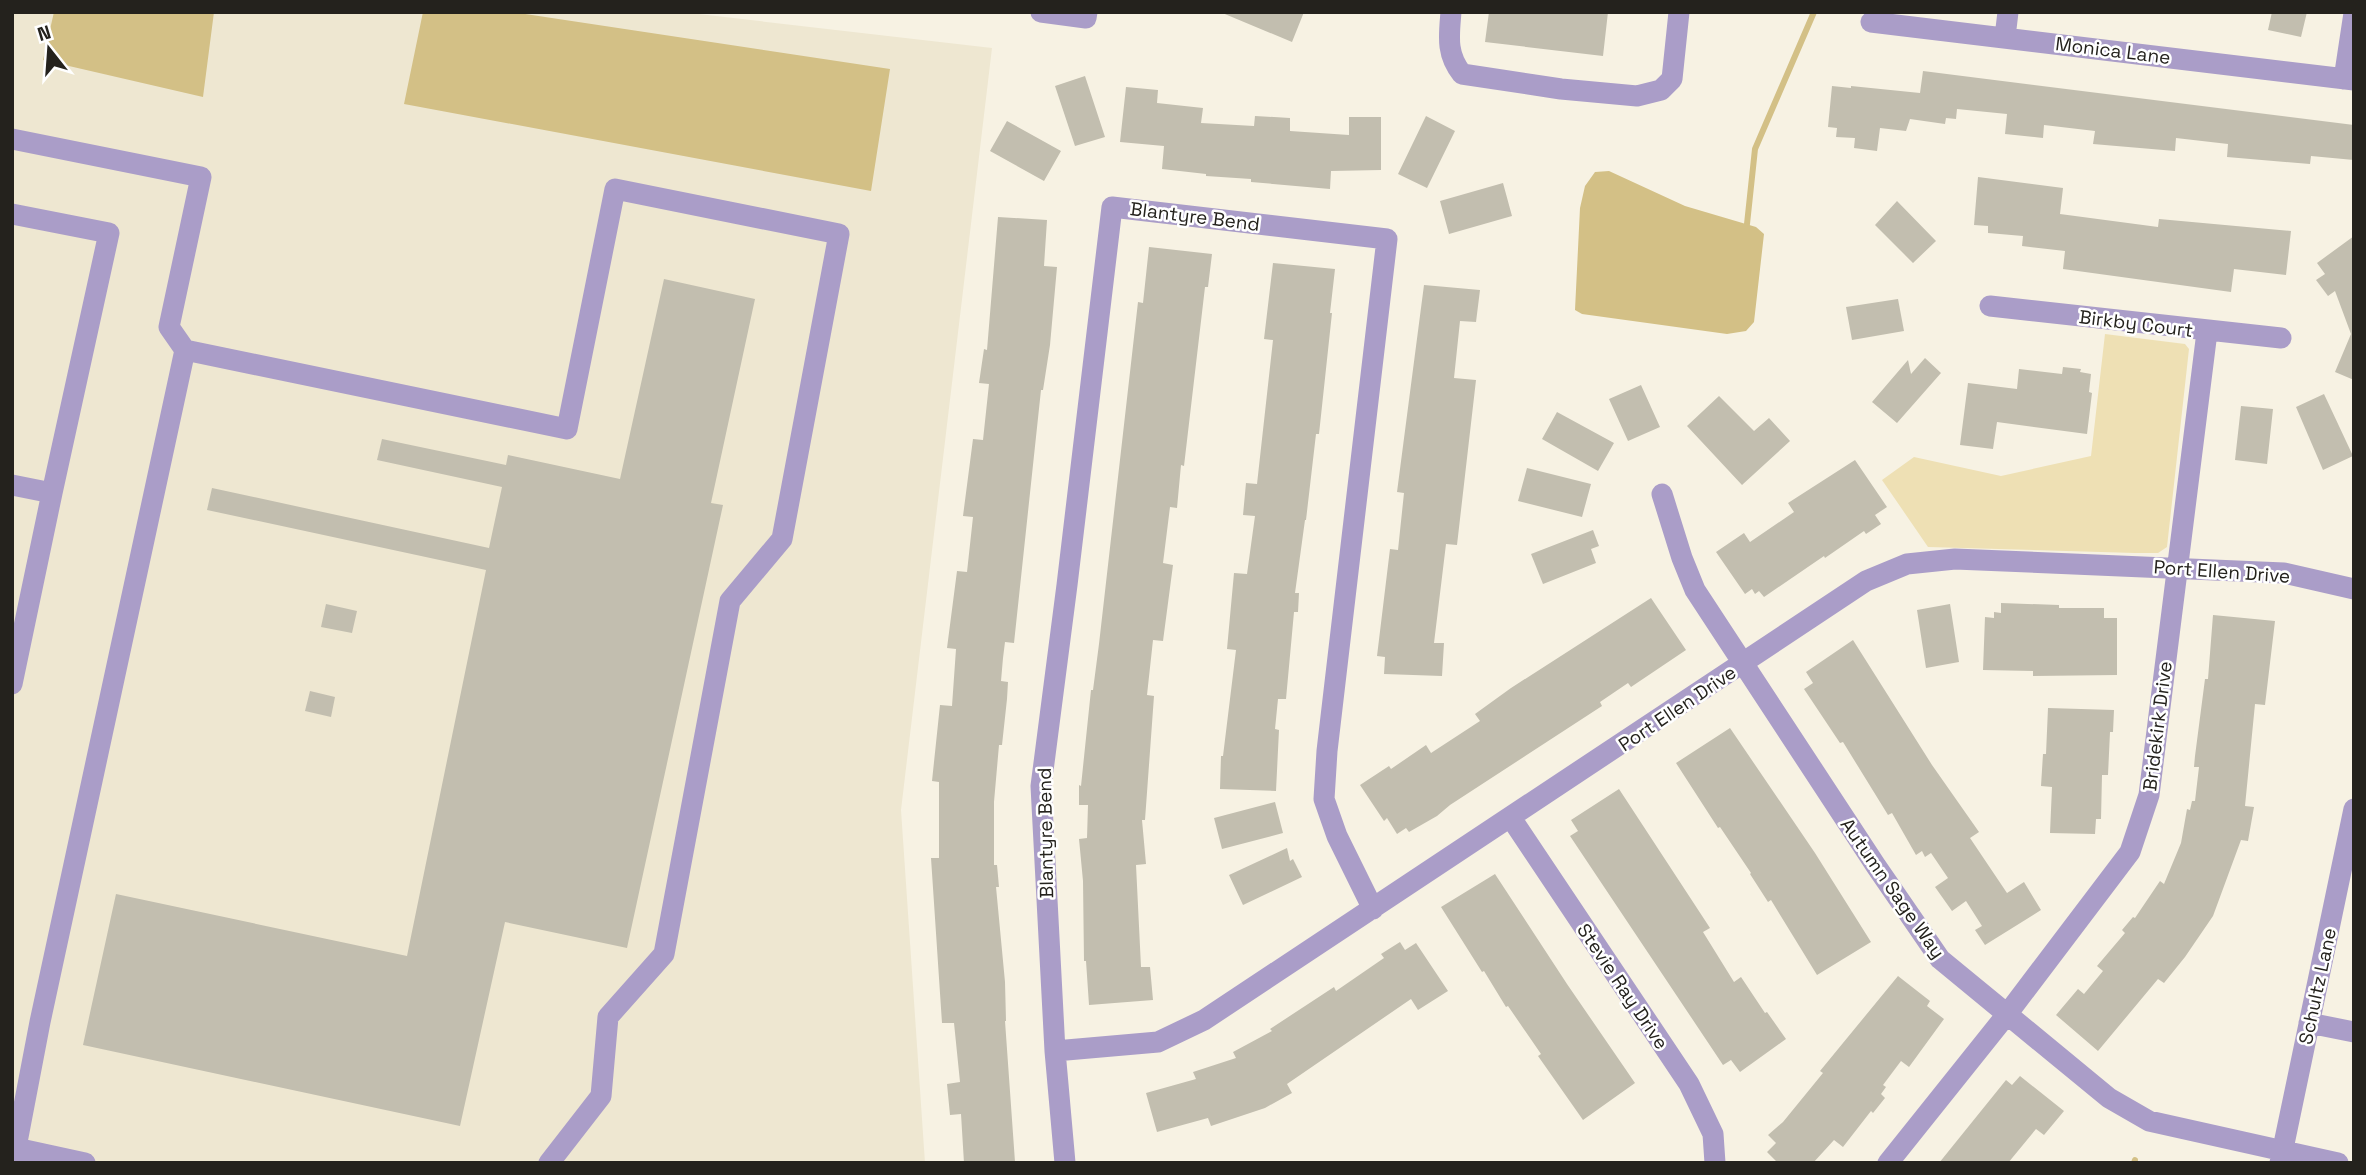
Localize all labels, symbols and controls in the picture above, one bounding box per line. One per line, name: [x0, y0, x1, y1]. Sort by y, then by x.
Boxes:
north arrow: [14, 14, 84, 84]
text: N: [34, 19, 54, 47]
street label: Monica Lane: [2054, 31, 2172, 70]
street label: Blantyre Bend: [1129, 196, 1261, 237]
street label: Birkby Court: [2077, 304, 2194, 343]
street label: Port Ellen Drive: [2153, 554, 2291, 589]
street label: Port Ellen Drive: [1614, 660, 1741, 757]
street label: Bridekirk Drive: [2137, 660, 2178, 792]
street label: Blantyre Bend: [1032, 768, 1059, 898]
street label: Autumn Sage Way: [1835, 813, 1950, 963]
street label: Stevie Ray Drive: [1571, 919, 1674, 1054]
street label: Schultz Lane: [2293, 926, 2342, 1047]

